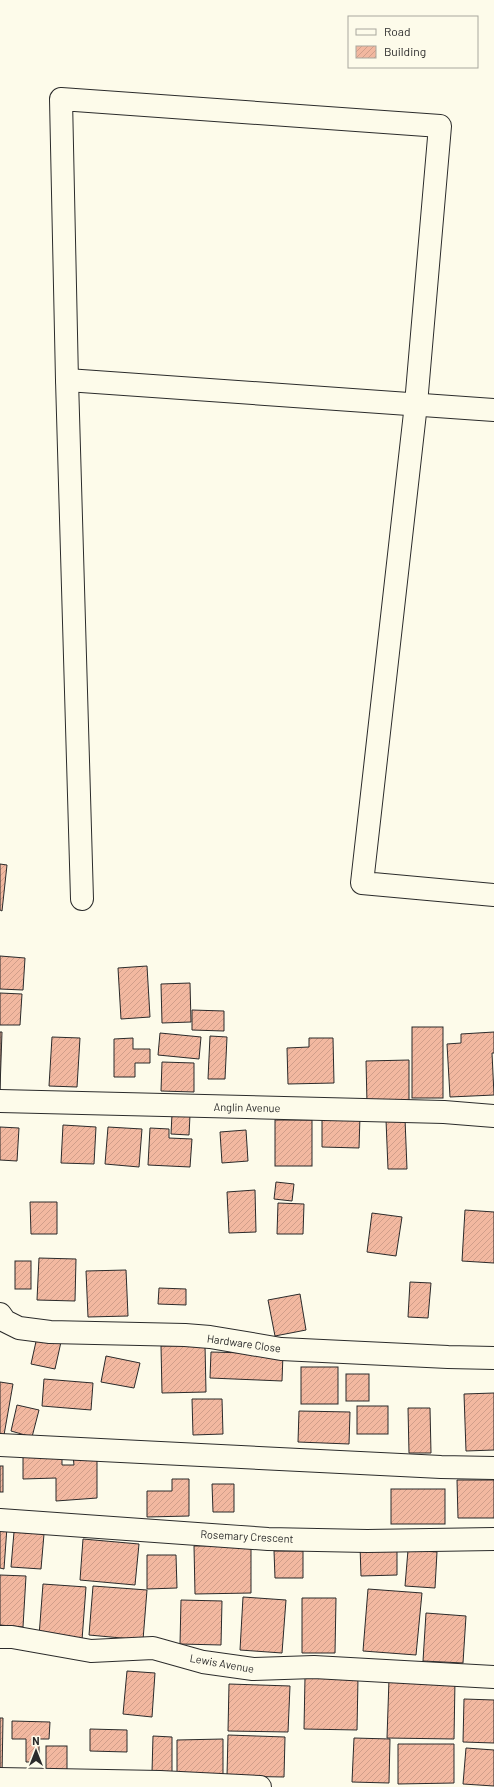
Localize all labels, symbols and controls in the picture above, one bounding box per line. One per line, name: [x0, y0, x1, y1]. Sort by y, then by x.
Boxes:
legend: [348, 16, 478, 68]
text: Road: [384, 24, 411, 38]
text: Building: [384, 44, 426, 58]
street label: Anglin Avenue: [213, 1100, 281, 1114]
street label: Hardware Close: [206, 1331, 282, 1355]
street label: Rosemary Crescent: [200, 1527, 294, 1545]
street label: Lewis Avenue: [189, 1651, 255, 1675]
north arrow: [16, 1731, 56, 1771]
text: N: [32, 1734, 40, 1747]

